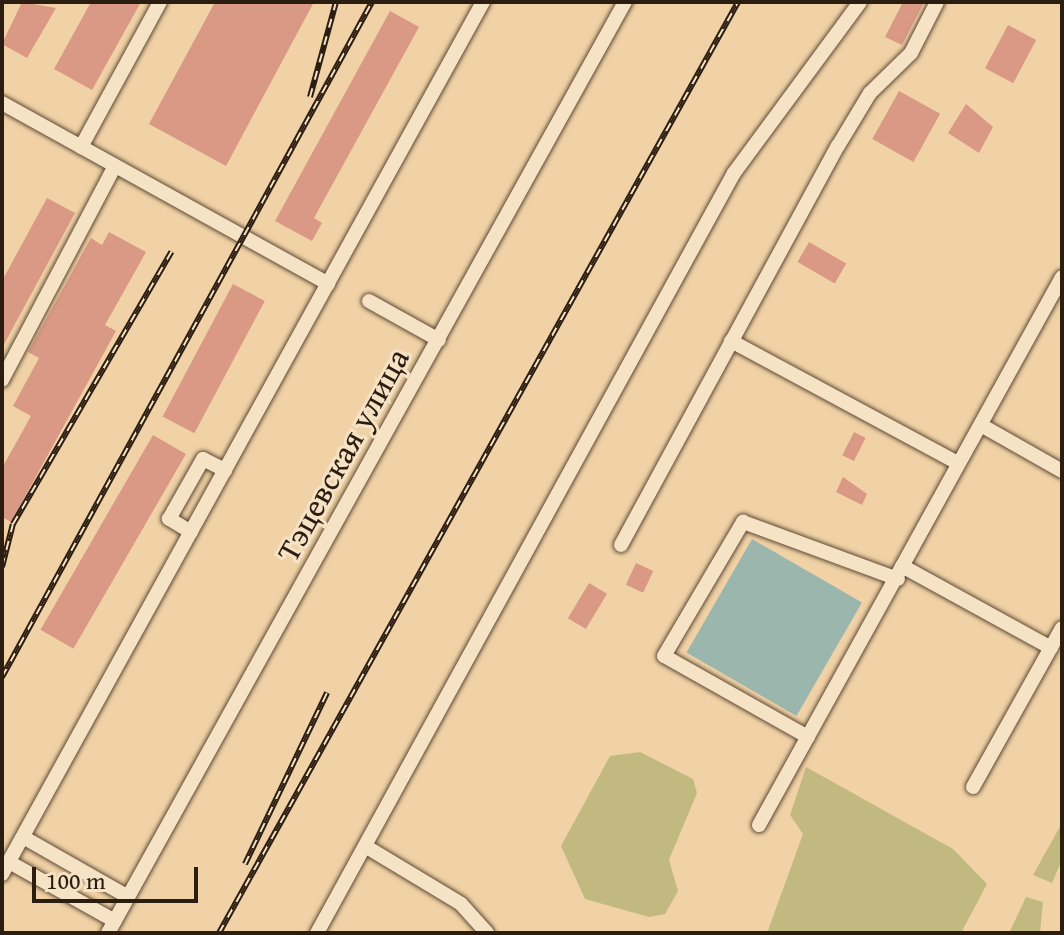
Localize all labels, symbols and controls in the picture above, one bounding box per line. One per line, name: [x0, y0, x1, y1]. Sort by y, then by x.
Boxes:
street label: Тэцевская улица: [269, 342, 417, 568]
scale bar: [36, 851, 202, 901]
text: 100 m: [46, 863, 106, 898]

